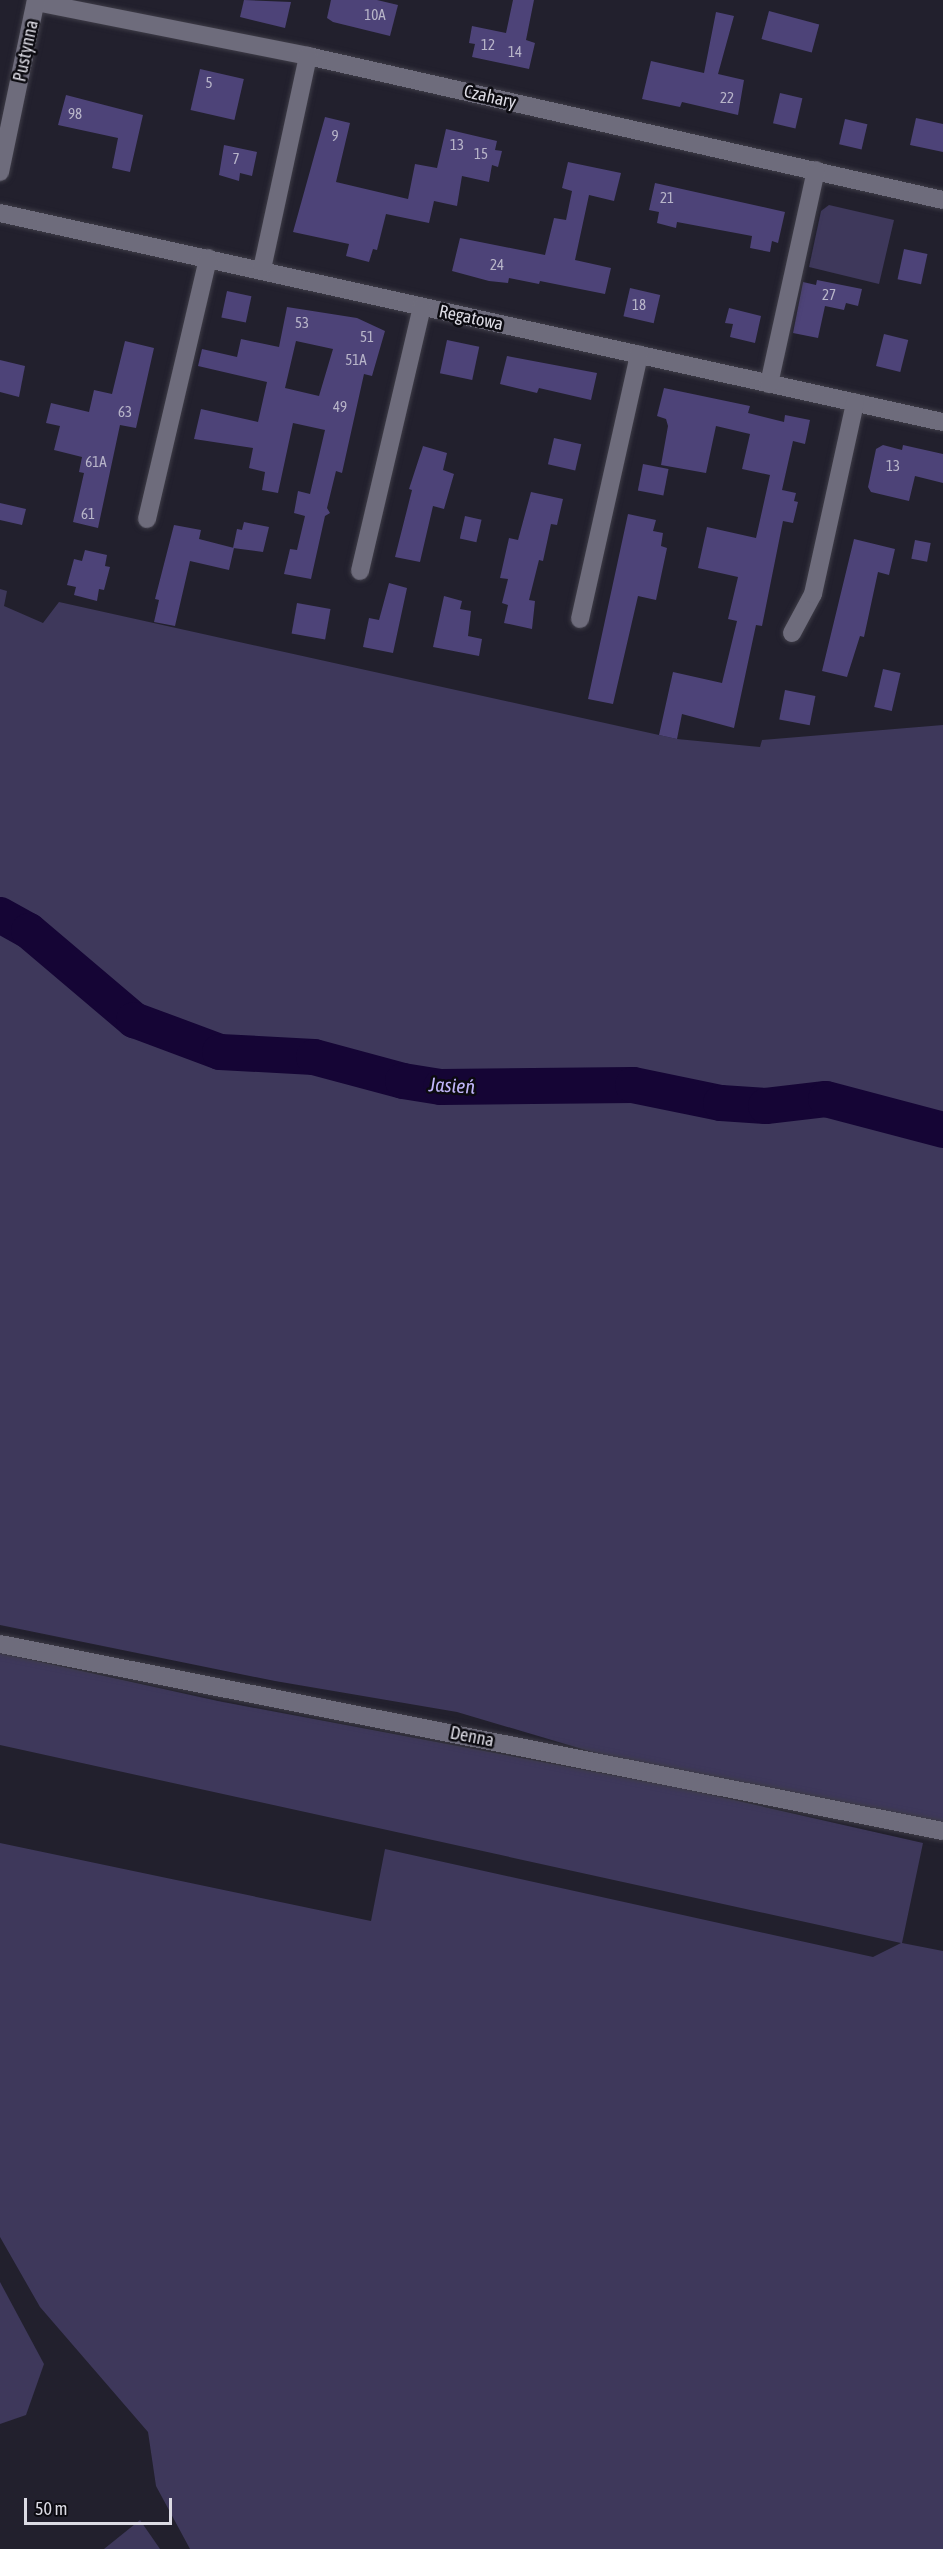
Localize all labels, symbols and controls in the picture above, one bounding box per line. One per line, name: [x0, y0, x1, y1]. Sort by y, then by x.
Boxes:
house number: 10A: [364, 6, 386, 24]
street label: Pustynna: [9, 18, 43, 84]
house number: 12: [481, 36, 495, 54]
house number: 14: [508, 43, 522, 61]
house number: 5: [205, 74, 213, 92]
street label: Czahary: [462, 81, 518, 113]
house number: 22: [720, 89, 734, 107]
house number: 98: [68, 105, 82, 123]
house number: 9: [331, 127, 339, 145]
house number: 13: [450, 136, 464, 154]
house number: 15: [474, 145, 488, 163]
house number: 7: [232, 150, 240, 168]
house number: 21: [660, 189, 674, 207]
house number: 24: [490, 256, 504, 274]
house number: 27: [822, 286, 836, 304]
house number: 18: [632, 296, 646, 314]
street label: Regatowa: [437, 301, 505, 335]
house number: 53: [295, 314, 309, 332]
house number: 51: [360, 328, 374, 346]
house number: 51A: [345, 351, 367, 369]
house number: 49: [333, 398, 347, 416]
house number: 63: [118, 403, 132, 421]
house number: 61A: [85, 453, 107, 471]
house number: 13: [886, 457, 900, 475]
house number: 61: [81, 505, 95, 523]
water label: Jasień: [428, 1072, 476, 1098]
street label: Denna: [448, 1722, 496, 1752]
scale bar: [27, 2486, 176, 2524]
text: 50 m: [35, 2498, 67, 2519]

